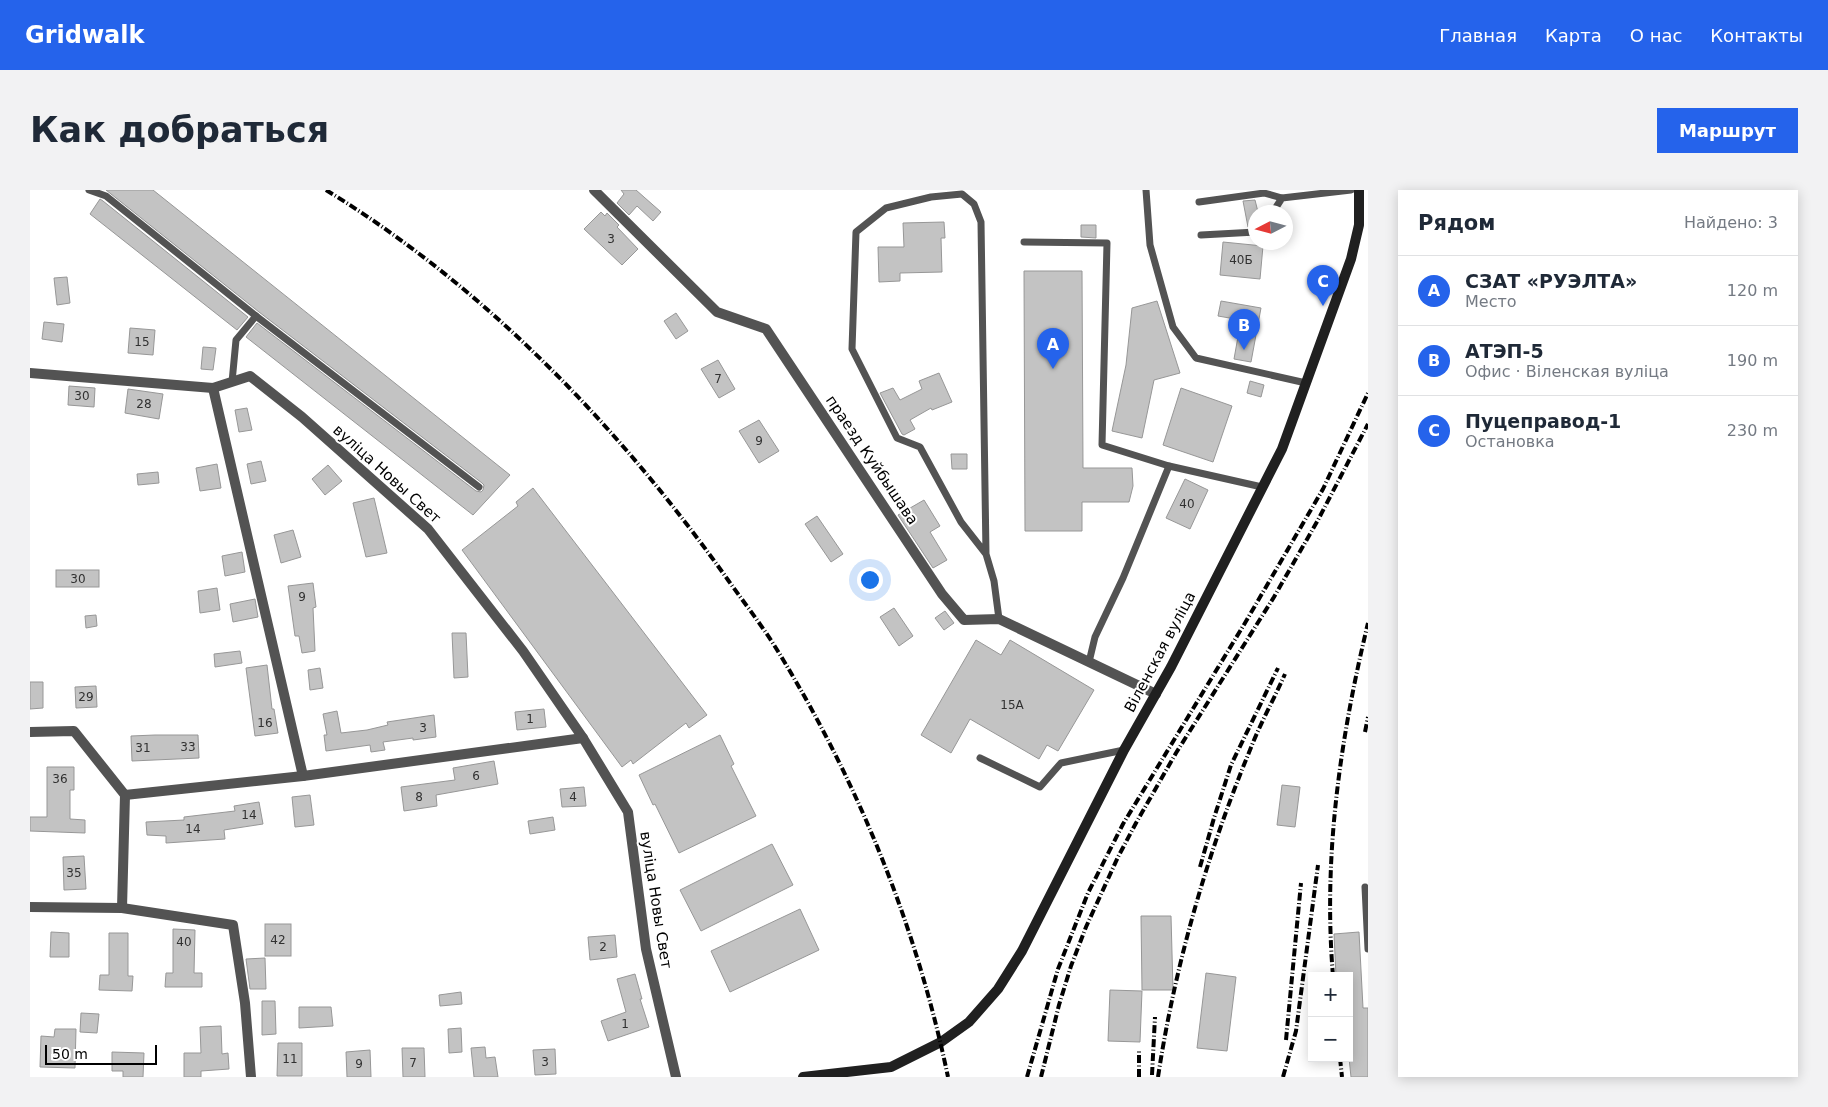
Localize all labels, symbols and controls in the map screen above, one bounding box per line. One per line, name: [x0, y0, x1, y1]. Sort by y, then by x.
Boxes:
text: Gridwalk: [25, 21, 145, 49]
text: Главная: [1439, 25, 1517, 46]
text: Карта: [1545, 25, 1602, 46]
text: О нас: [1630, 25, 1682, 46]
text: Контакты: [1710, 25, 1803, 46]
button: Маршрут: [1657, 108, 1798, 153]
text: Как добраться: [30, 110, 329, 150]
north arrow: [1248, 205, 1293, 250]
text: Рядом: [1418, 211, 1495, 235]
text: Найдено: 3: [1684, 213, 1778, 232]
house number: 3: [607, 232, 615, 246]
house number: 40Б: [1229, 253, 1253, 267]
pin: C: [1307, 265, 1339, 306]
text: СЗАТ «РУЭЛТА»: [1465, 270, 1637, 292]
text: A: [1428, 281, 1440, 300]
text: 120 m: [1727, 281, 1778, 300]
text: Место: [1465, 292, 1517, 311]
pin: B: [1228, 309, 1260, 350]
pin: A: [1037, 328, 1069, 369]
house number: 15: [134, 335, 150, 349]
text: АТЭП-5: [1465, 340, 1544, 362]
text: B: [1428, 351, 1440, 370]
text: 190 m: [1727, 351, 1778, 370]
text: Офис · Віленская вуліца: [1465, 362, 1669, 381]
house number: 7: [714, 372, 722, 386]
house number: 30: [74, 389, 90, 403]
street label: праезд Куйбышава: [822, 392, 922, 528]
house number: 28: [136, 397, 152, 411]
text: Пуцеправод-1: [1465, 410, 1621, 432]
street label: вуліца Новы Свет: [329, 421, 445, 527]
text: C: [1428, 421, 1440, 440]
text: 230 m: [1727, 421, 1778, 440]
text: Остановка: [1465, 432, 1555, 451]
house number: 9: [755, 434, 763, 448]
house number: 40: [1179, 497, 1195, 511]
your location: [857, 567, 883, 593]
house number: 30: [70, 572, 86, 586]
street label: Віленская вуліца: [1121, 589, 1199, 715]
house number: 9: [298, 590, 306, 604]
house number: 29: [78, 690, 94, 704]
house number: 15А: [1000, 698, 1025, 712]
house number: 1: [526, 712, 534, 726]
house number: 16: [257, 716, 273, 730]
house number: 3: [419, 721, 427, 735]
house number: 33: [180, 740, 196, 754]
house number: 31: [135, 741, 151, 755]
house number: 6: [472, 769, 480, 783]
house number: 36: [52, 772, 68, 786]
house number: 8: [415, 790, 423, 804]
house number: 4: [569, 790, 577, 804]
house number: 14: [241, 808, 257, 822]
house number: 14: [185, 822, 201, 836]
street label: вуліца Новы Свет: [636, 830, 676, 970]
house number: 35: [66, 866, 82, 880]
house number: 42: [270, 933, 286, 947]
house number: 40: [176, 935, 192, 949]
house number: 2: [599, 940, 607, 954]
map controls: [1308, 972, 1353, 1062]
button: +: [1308, 972, 1353, 1017]
house number: 1: [621, 1017, 629, 1031]
button: −: [1308, 1017, 1353, 1062]
scale bar: [45, 1042, 158, 1065]
text: 50 m: [52, 1046, 88, 1062]
house number: 11: [282, 1052, 298, 1066]
house number: 3: [541, 1055, 549, 1069]
house number: 7: [409, 1056, 417, 1070]
house number: 9: [355, 1057, 363, 1071]

